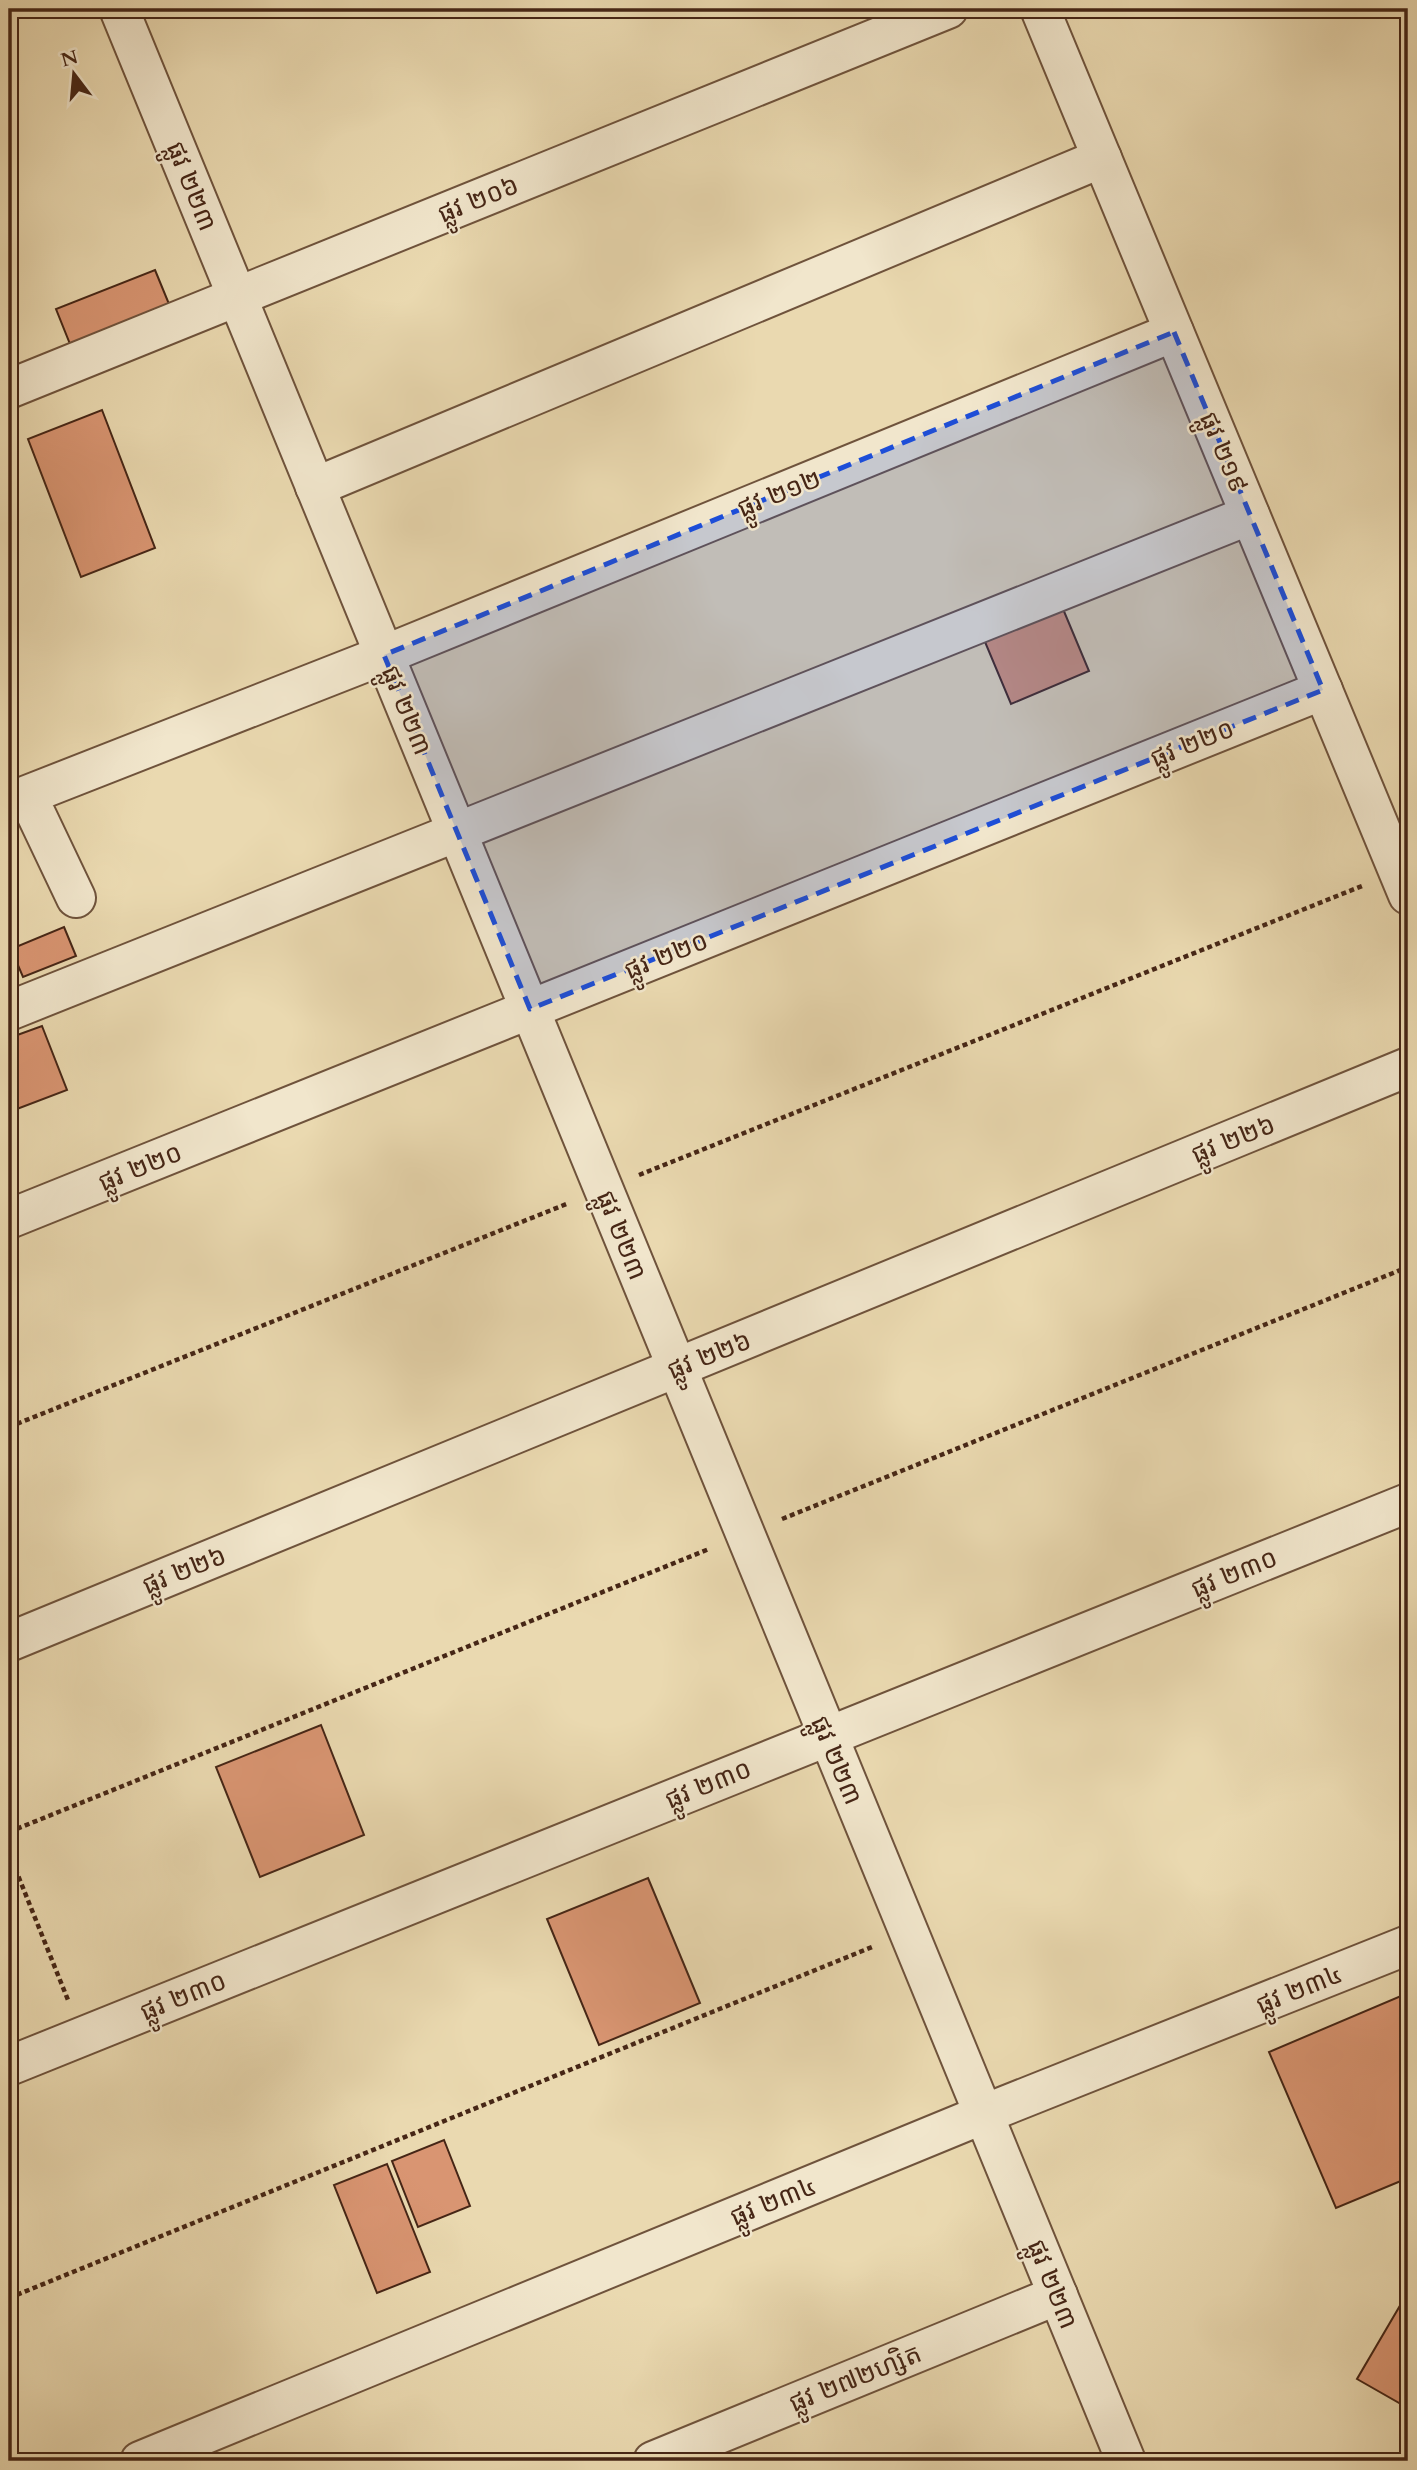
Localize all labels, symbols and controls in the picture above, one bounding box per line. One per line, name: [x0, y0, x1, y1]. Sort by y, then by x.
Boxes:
north arrow: [38, 38, 108, 108]
text: N: [58, 44, 82, 73]
street label: ផ្លូវ ២២៣: [153, 136, 225, 238]
street label: ផ្លូវ ២០៦: [432, 167, 526, 237]
street label: ផ្លូវ ២១៩: [1186, 406, 1256, 500]
street label: ផ្លូវ ២១២: [732, 461, 828, 531]
street label: ផ្លូវ ២២៣: [368, 660, 440, 762]
street label: ផ្លូវ ២២០: [1145, 711, 1241, 781]
street label: ផ្លូវ ២២០: [619, 923, 715, 993]
street label: ផ្លូវ ២២៦: [1186, 1107, 1282, 1177]
street label: ផ្លូវ ២២០: [93, 1135, 189, 1205]
street label: ផ្លូវ ២២៣: [583, 1185, 655, 1287]
street label: ផ្លូវ ២២៦: [662, 1323, 758, 1393]
street label: ផ្លូវ ២២៦: [137, 1538, 233, 1608]
street label: ផ្លូវ ២៣០: [1186, 1540, 1285, 1612]
street label: ផ្លូវ ២២៣: [797, 1710, 871, 1812]
street label: ផ្លូវ ២៣០: [660, 1751, 759, 1823]
street label: ផ្លូវ ២៣៤: [1251, 1956, 1350, 2028]
street label: ផ្លូវ ២៣០: [135, 1963, 234, 2035]
street label: ផ្លូវ ២៣៤: [725, 2168, 824, 2240]
street label: ផ្លូវ ២២៣: [1014, 2234, 1086, 2336]
street label: ផ្លូវ ២៧២ហ្សិត: [784, 2336, 929, 2426]

